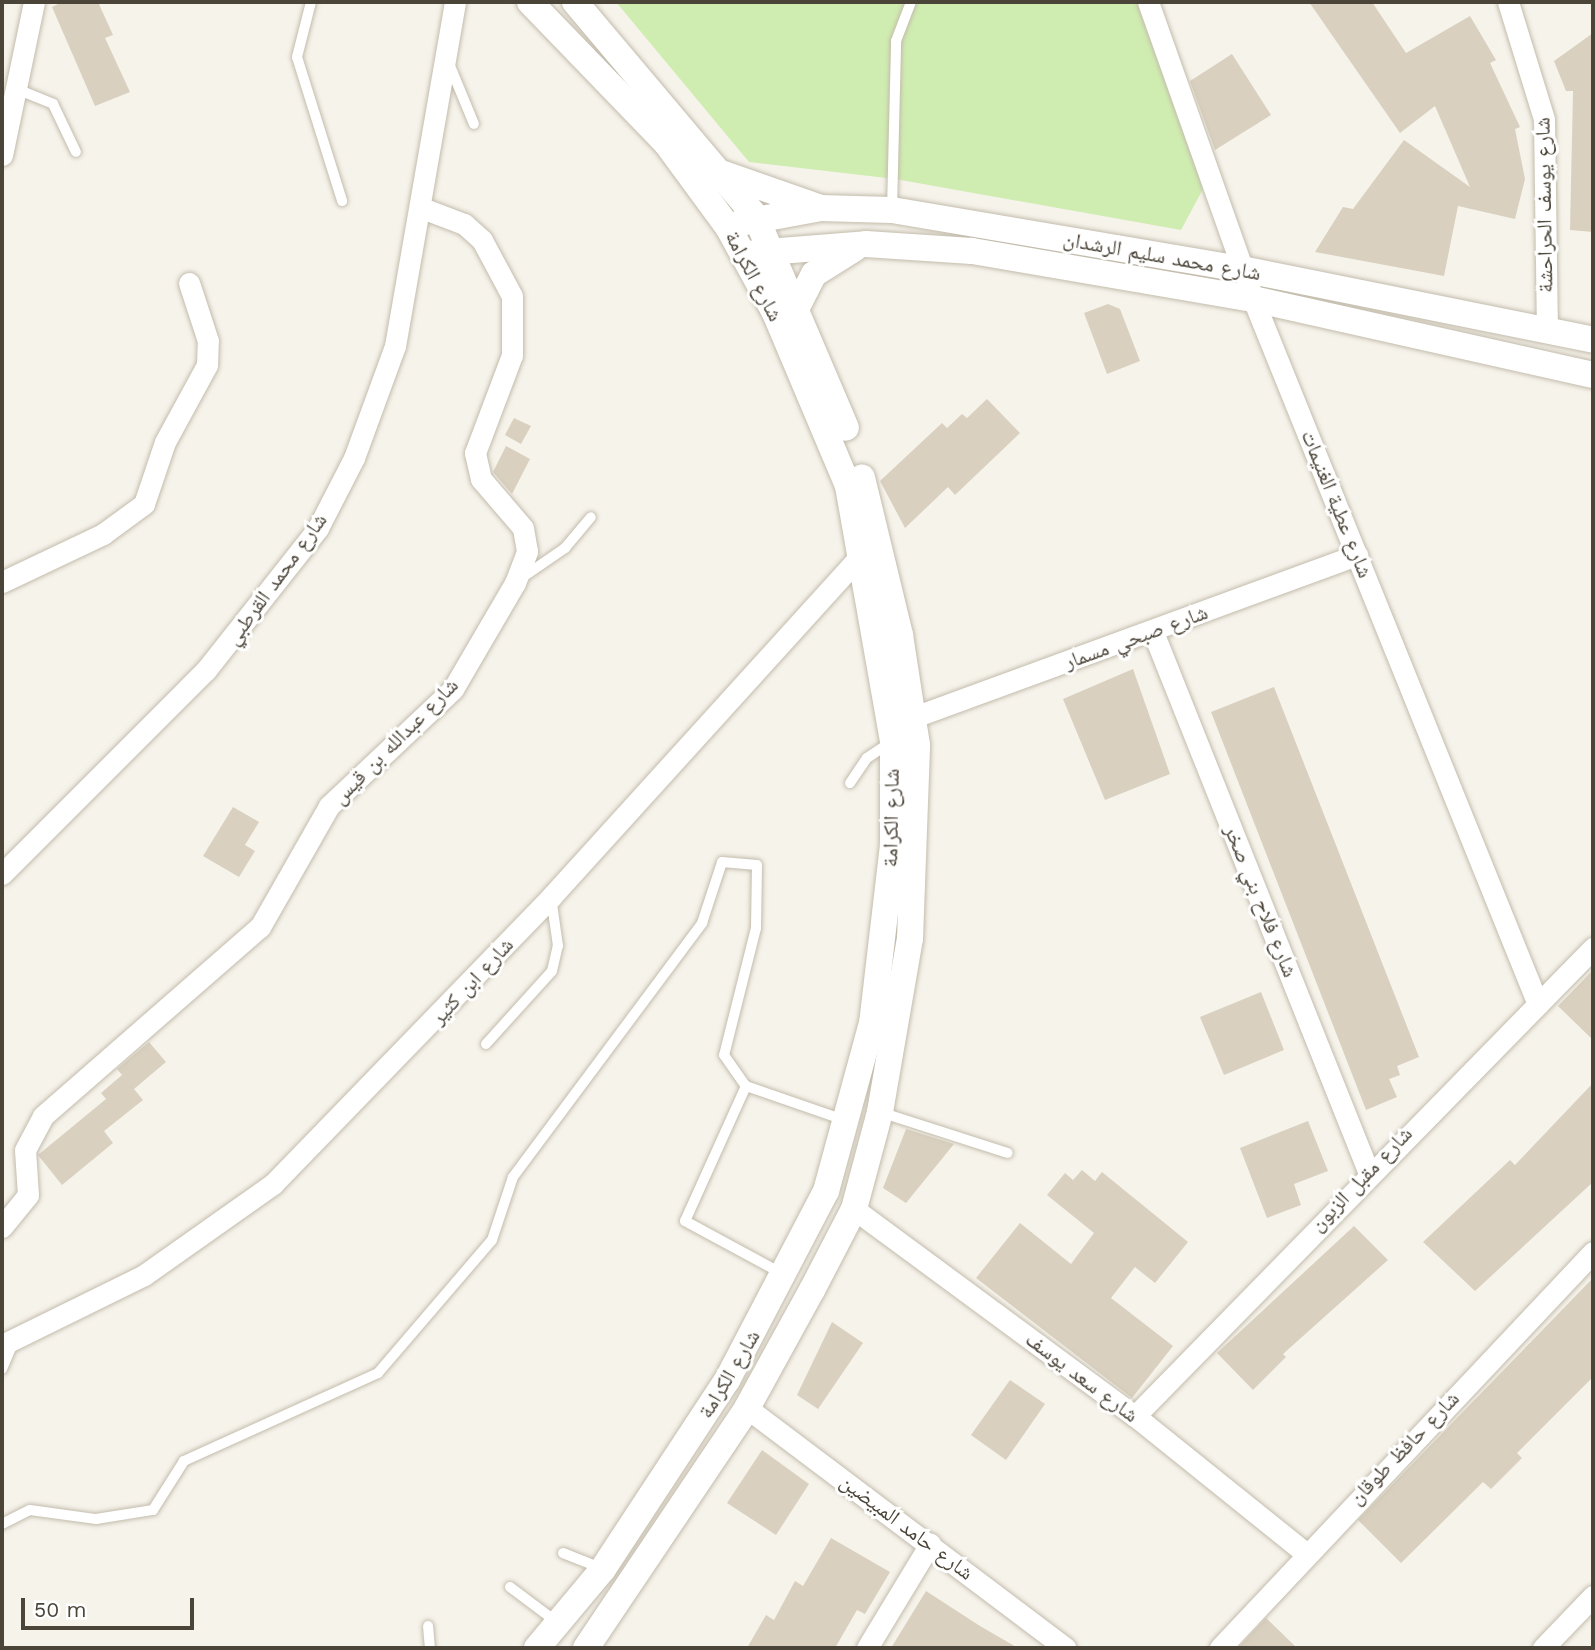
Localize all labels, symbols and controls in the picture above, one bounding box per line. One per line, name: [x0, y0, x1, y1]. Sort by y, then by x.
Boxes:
street label: شارع يوسف الحراحشة: [1530, 117, 1558, 293]
street label: شارع محمد سليم الرشدان: [1061, 226, 1263, 286]
street label: شارع الكرامة: [720, 227, 788, 325]
street label: شارع عطية الغنيمات: [1296, 426, 1378, 582]
street label: شارع محمد القرطبي: [220, 508, 332, 650]
street label: شارع صبحي مسمار: [1061, 599, 1211, 675]
street label: شارع عبدالله بن قيس: [327, 673, 463, 809]
street label: شارع الكرامة: [878, 768, 904, 868]
street label: شارع فلاح بني صخر: [1219, 821, 1303, 981]
street label: شارع ابن كثير: [425, 932, 519, 1030]
street label: شارع مقبل الزبون: [1305, 1121, 1417, 1237]
street label: شارع الكرامة: [693, 1325, 765, 1423]
street label: شارع سعد يوسف: [1021, 1326, 1143, 1428]
street label: شارع حافظ طوقان: [1343, 1386, 1465, 1510]
street label: شارع حامد المبيضين: [835, 1469, 979, 1585]
scale bar: [24, 1584, 198, 1628]
text: 50 m: [34, 1597, 86, 1622]

